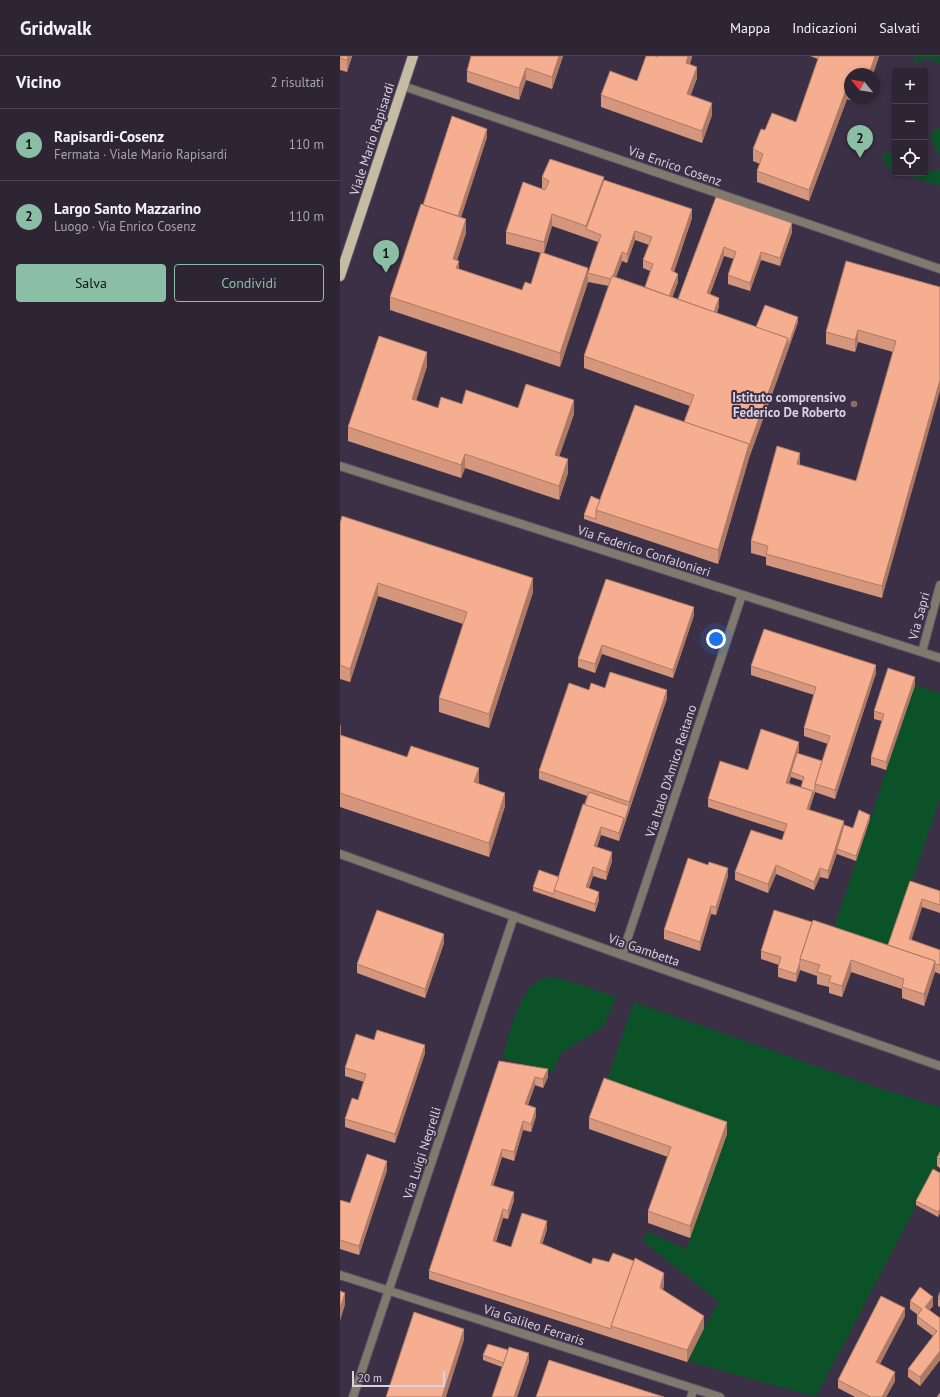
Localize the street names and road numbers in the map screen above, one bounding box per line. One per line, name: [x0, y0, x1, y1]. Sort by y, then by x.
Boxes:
street label: Viale Mario Rapisardi: [345, 80, 398, 199]
street label: Via Enrico Cosenz: [625, 142, 724, 190]
street label: Via Federico Confalonieri: [574, 521, 713, 581]
street label: Via Sapri: [904, 590, 934, 643]
street label: Via Italo D'Amico Reitano: [641, 702, 701, 841]
street label: Via Gambetta: [605, 929, 682, 970]
street label: Via Luigi Negrelli: [399, 1105, 445, 1202]
street label: Via Galileo Ferraris: [480, 1300, 587, 1349]

